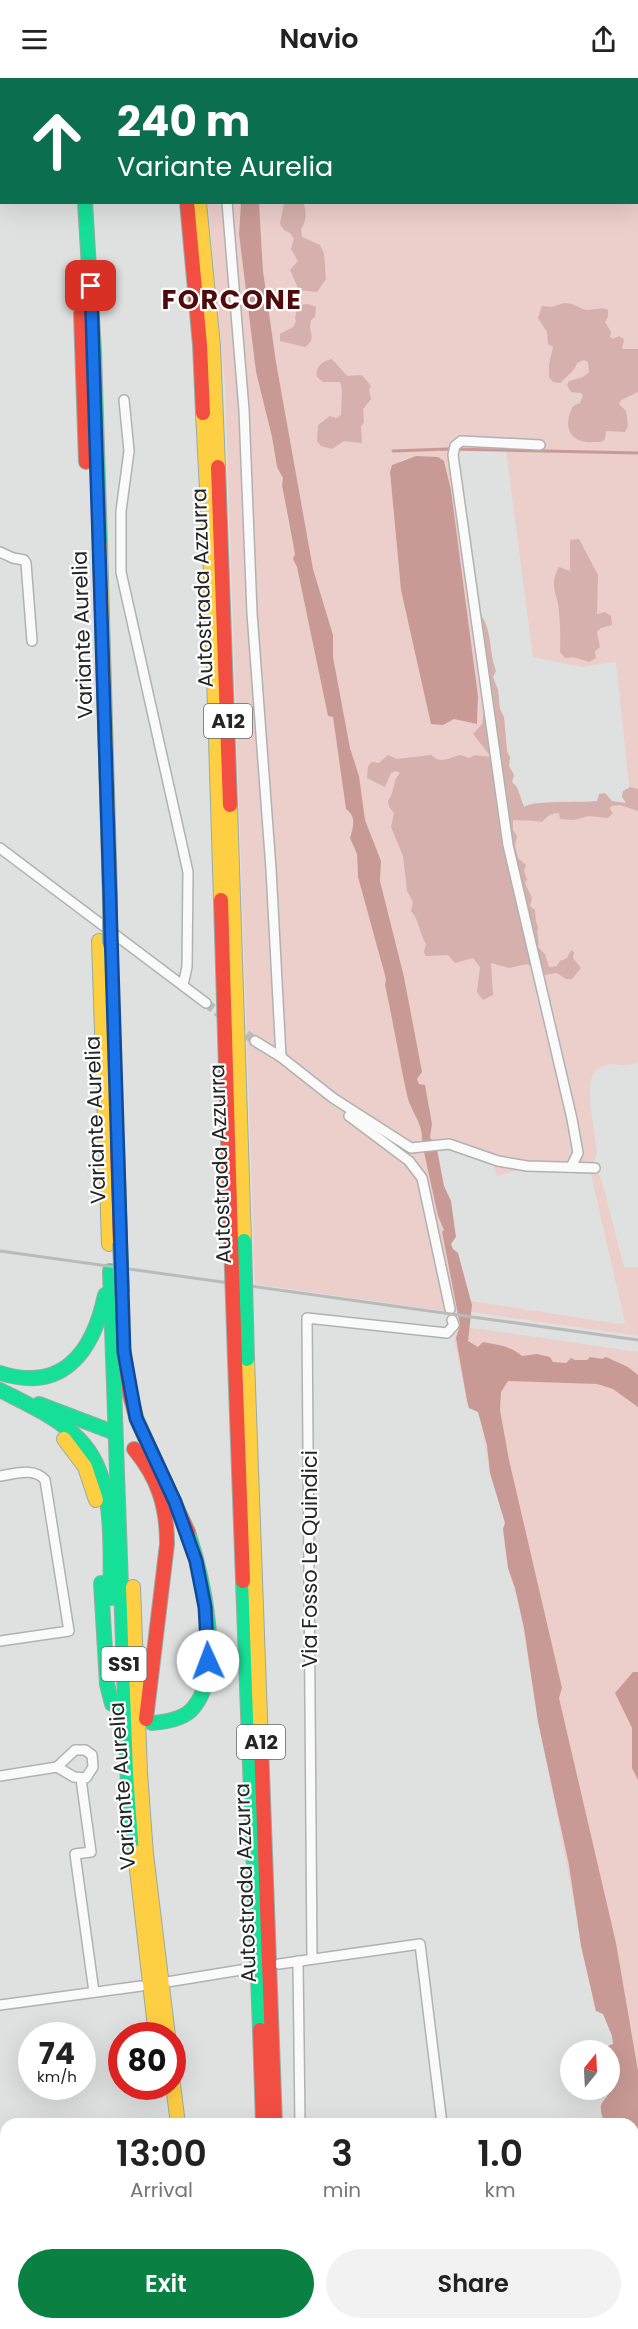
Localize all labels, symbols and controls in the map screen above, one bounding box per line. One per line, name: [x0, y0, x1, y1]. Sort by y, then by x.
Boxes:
text: Navio: [279, 20, 359, 57]
icon: menu: [18, 23, 51, 56]
icon: share: [587, 23, 620, 56]
text: 240 m: [117, 92, 250, 151]
icon: ahead: [18, 102, 96, 180]
text: Variante Aurelia: [117, 148, 333, 185]
pin: [65, 260, 116, 311]
icon: arrive: [74, 269, 107, 302]
district label: FORCONE: [162, 281, 302, 318]
street label: Autostrada Azzurra: [184, 488, 220, 688]
street label: Variante Aurelia: [65, 550, 99, 720]
road number: A12: [204, 704, 252, 738]
street label: Variante Aurelia: [78, 1035, 112, 1205]
street label: Autostrada Azzurra: [202, 1064, 238, 1264]
street label: Via Fosso Le Quindici: [295, 1450, 324, 1668]
position arrow: [176, 1629, 240, 1693]
road number: SS1: [102, 1647, 146, 1681]
street label: Variante Aurelia: [102, 1701, 142, 1871]
road number: A12: [237, 1725, 285, 1759]
street label: Autostrada Azzurra: [227, 1783, 263, 1983]
speed limit sign: 80: [108, 2022, 186, 2100]
text: 74: [39, 2032, 75, 2075]
north arrow: [560, 2040, 620, 2100]
map controls: [560, 2040, 620, 2100]
text: km/h: [37, 2066, 77, 2087]
text: 13:00: [116, 2128, 207, 2179]
text: 3: [331, 2128, 353, 2179]
text: 1.0: [477, 2128, 523, 2179]
text: Arrival: [130, 2176, 193, 2204]
text: min: [323, 2176, 361, 2204]
text: km: [485, 2176, 516, 2204]
button: Exit: [18, 2249, 314, 2318]
button: Share: [326, 2249, 621, 2318]

